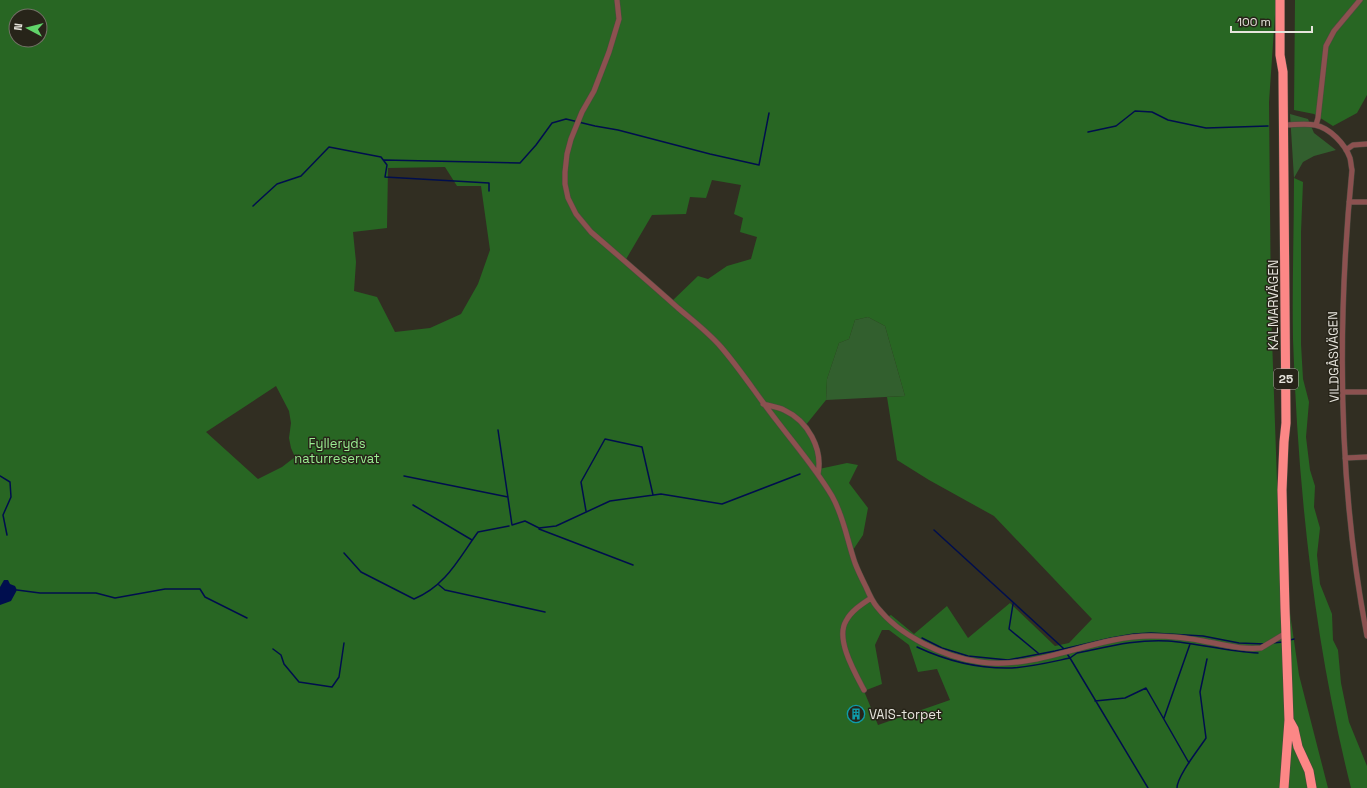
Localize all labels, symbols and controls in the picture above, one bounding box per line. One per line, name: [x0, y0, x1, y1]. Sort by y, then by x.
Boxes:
north arrow: [8, 8, 48, 48]
scale bar: [1231, 8, 1312, 34]
text: 100 m: [1237, 14, 1271, 30]
text: N: [11, 22, 25, 31]
street label: KALMARVÄGEN: [1265, 260, 1282, 350]
street label: VILDGÅSVÄGEN: [1324, 311, 1343, 403]
road number: 25: [1274, 369, 1298, 389]
park label: Fylleryds naturreservat: [294, 435, 380, 467]
building icon: VAIS-torpet: [846, 704, 866, 724]
place label: VAIS-torpet: [869, 706, 942, 723]

